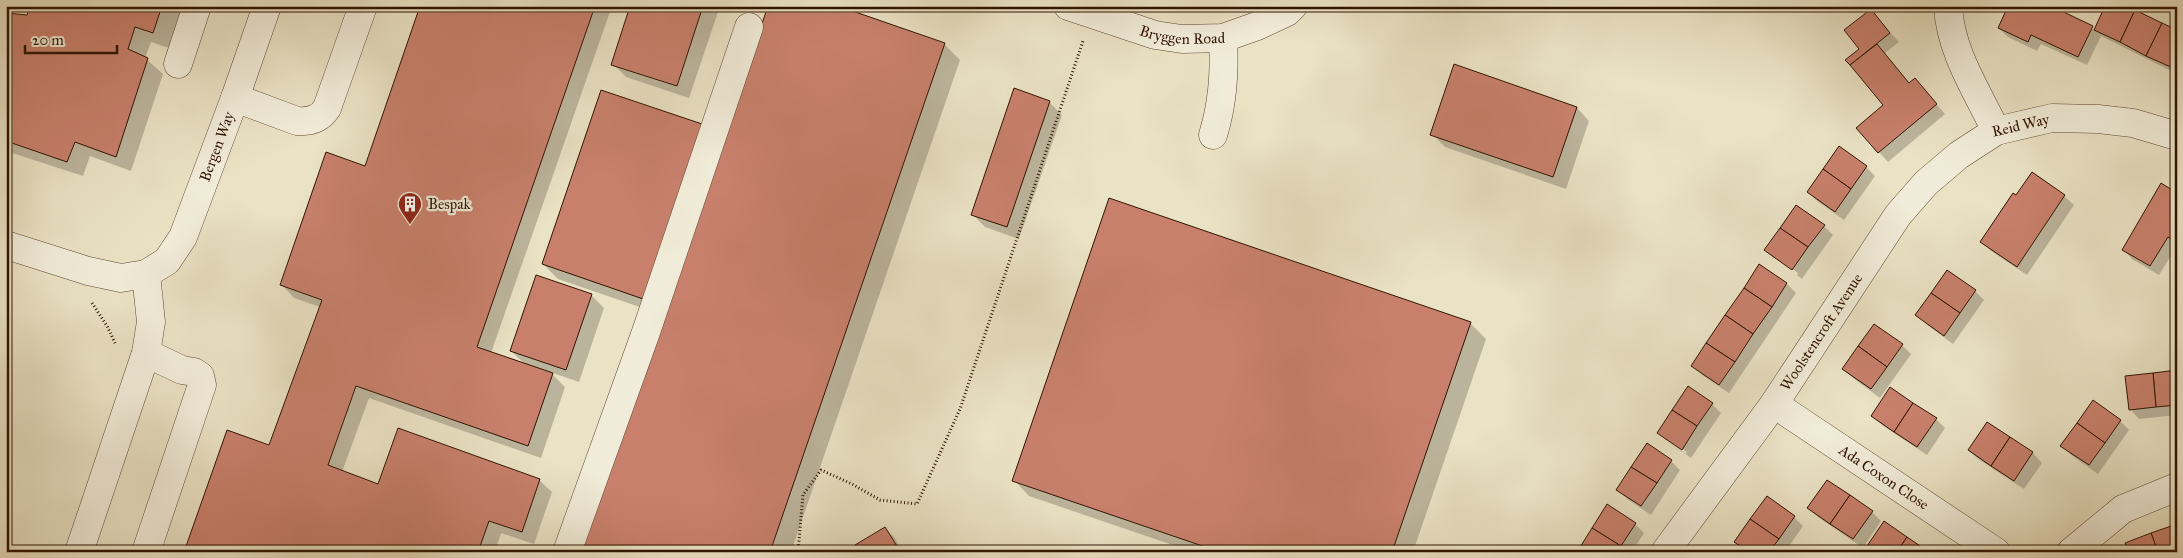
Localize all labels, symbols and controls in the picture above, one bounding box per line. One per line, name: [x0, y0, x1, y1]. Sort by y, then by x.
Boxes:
street label: Bryggen Road: [1137, 21, 1226, 48]
scale bar: [25, 22, 118, 54]
text: 20 m: [32, 31, 64, 49]
street label: Bergen Way: [196, 108, 238, 184]
street label: Reid Way: [1990, 110, 2052, 141]
building icon: Bespak: [397, 191, 423, 225]
place label: Bespak: [428, 195, 470, 213]
street label: Woolstencroft Avenue: [1776, 270, 1866, 394]
street label: Ada Coxon Close: [1835, 440, 1932, 514]

